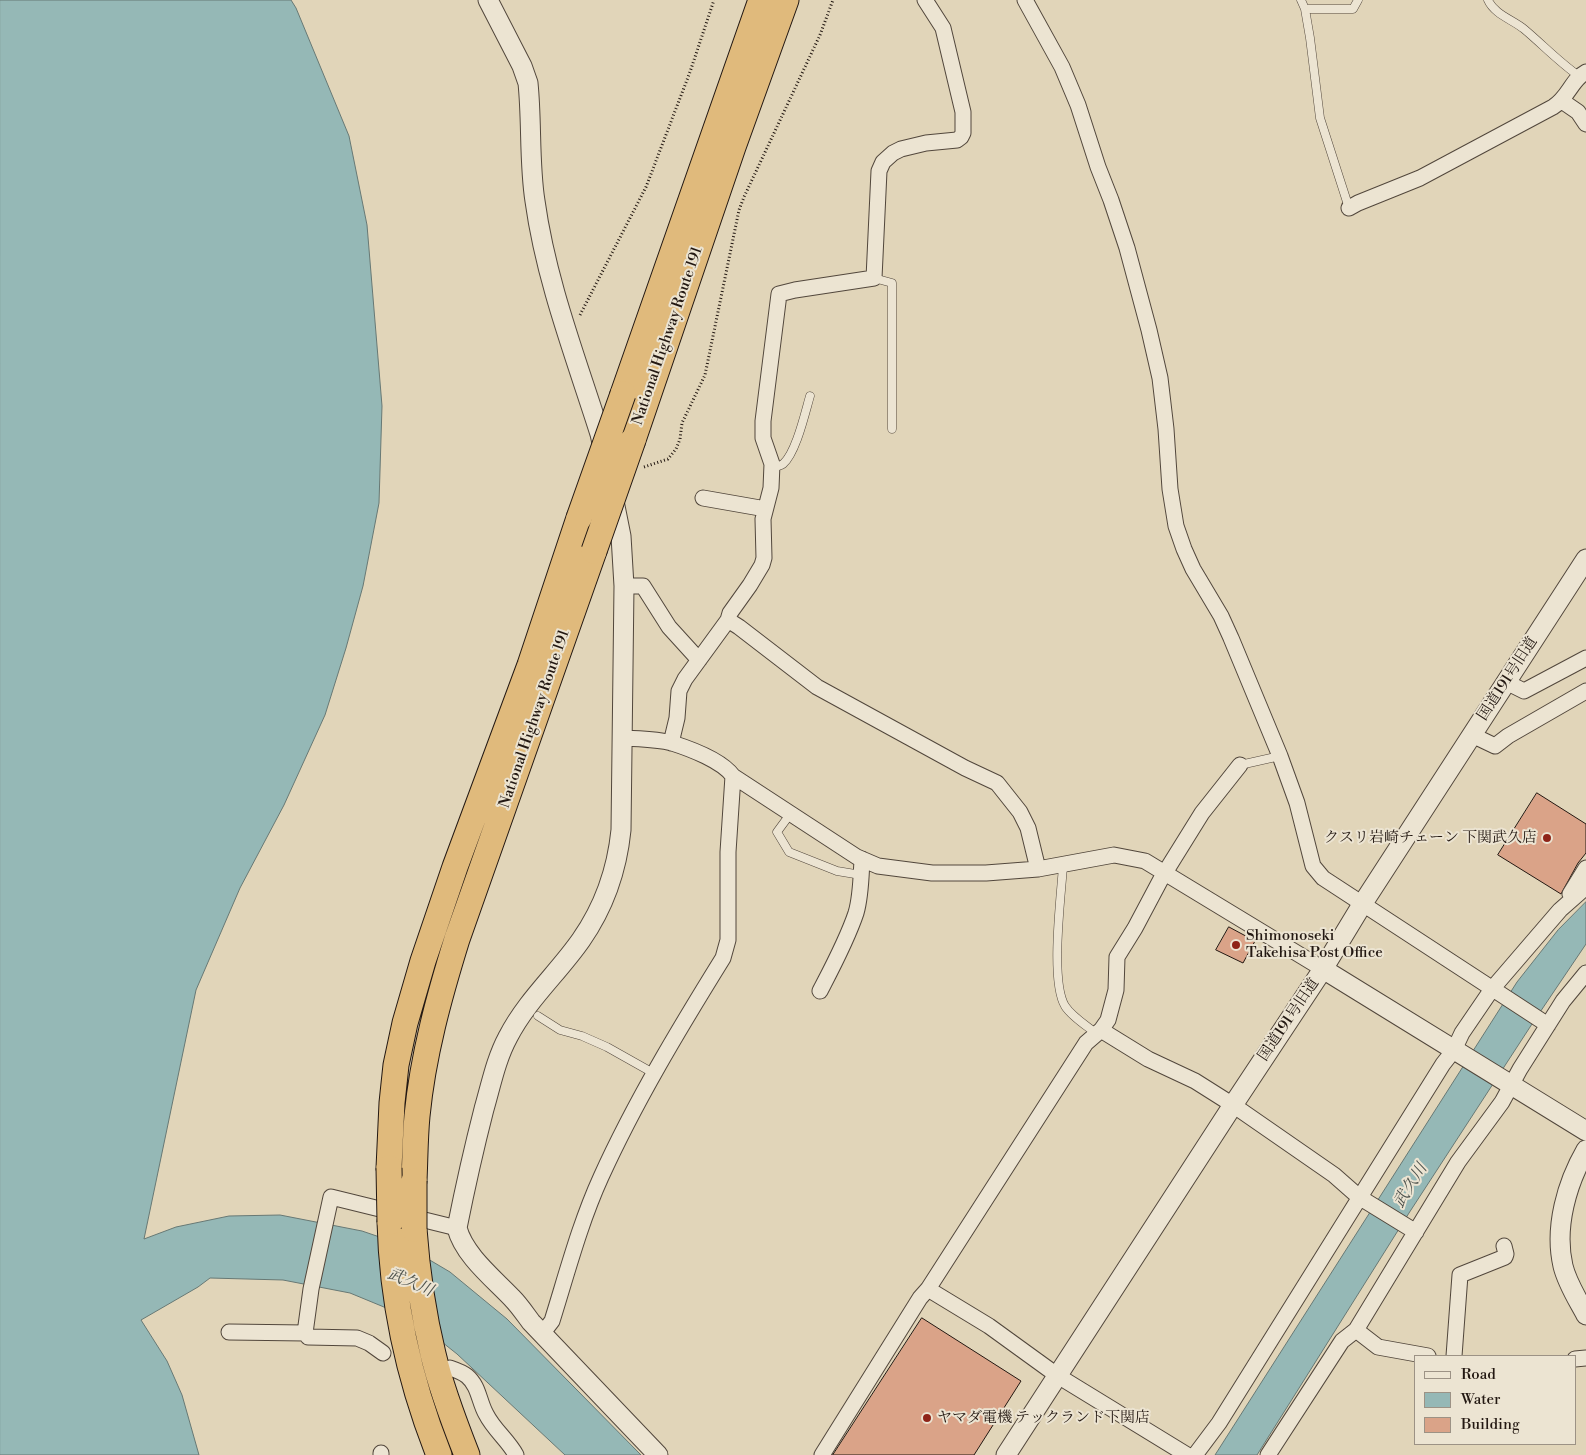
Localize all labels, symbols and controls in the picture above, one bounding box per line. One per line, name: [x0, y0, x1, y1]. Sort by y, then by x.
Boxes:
street label: National Highway Route 191: [629, 245, 707, 427]
street label: National Highway Route 191: [496, 628, 574, 810]
street label: 国道191号旧道: [1474, 634, 1542, 724]
place label: クスリ岩崎チェーン 下関武久店: [1324, 829, 1537, 847]
marker: クスリ岩崎チェーン 下関武久店: [1541, 832, 1553, 844]
place label: Shimonoseki Takehisa Post Office: [1246, 927, 1383, 962]
marker: Shimonoseki Takehisa Post Office: [1230, 939, 1242, 951]
street label: 国道191号旧道: [1255, 975, 1323, 1065]
water label: 武久川: [1390, 1161, 1432, 1211]
water label: 武久川: [384, 1265, 436, 1301]
legend: [1414, 1355, 1576, 1445]
text: Road: [1461, 1365, 1496, 1384]
text: Water: [1461, 1390, 1500, 1409]
place label: ヤマダ電機 テックランド下関店: [937, 1409, 1150, 1427]
marker: ヤマダ電機 テックランド下関店: [921, 1412, 933, 1424]
text: Building: [1461, 1415, 1520, 1434]

